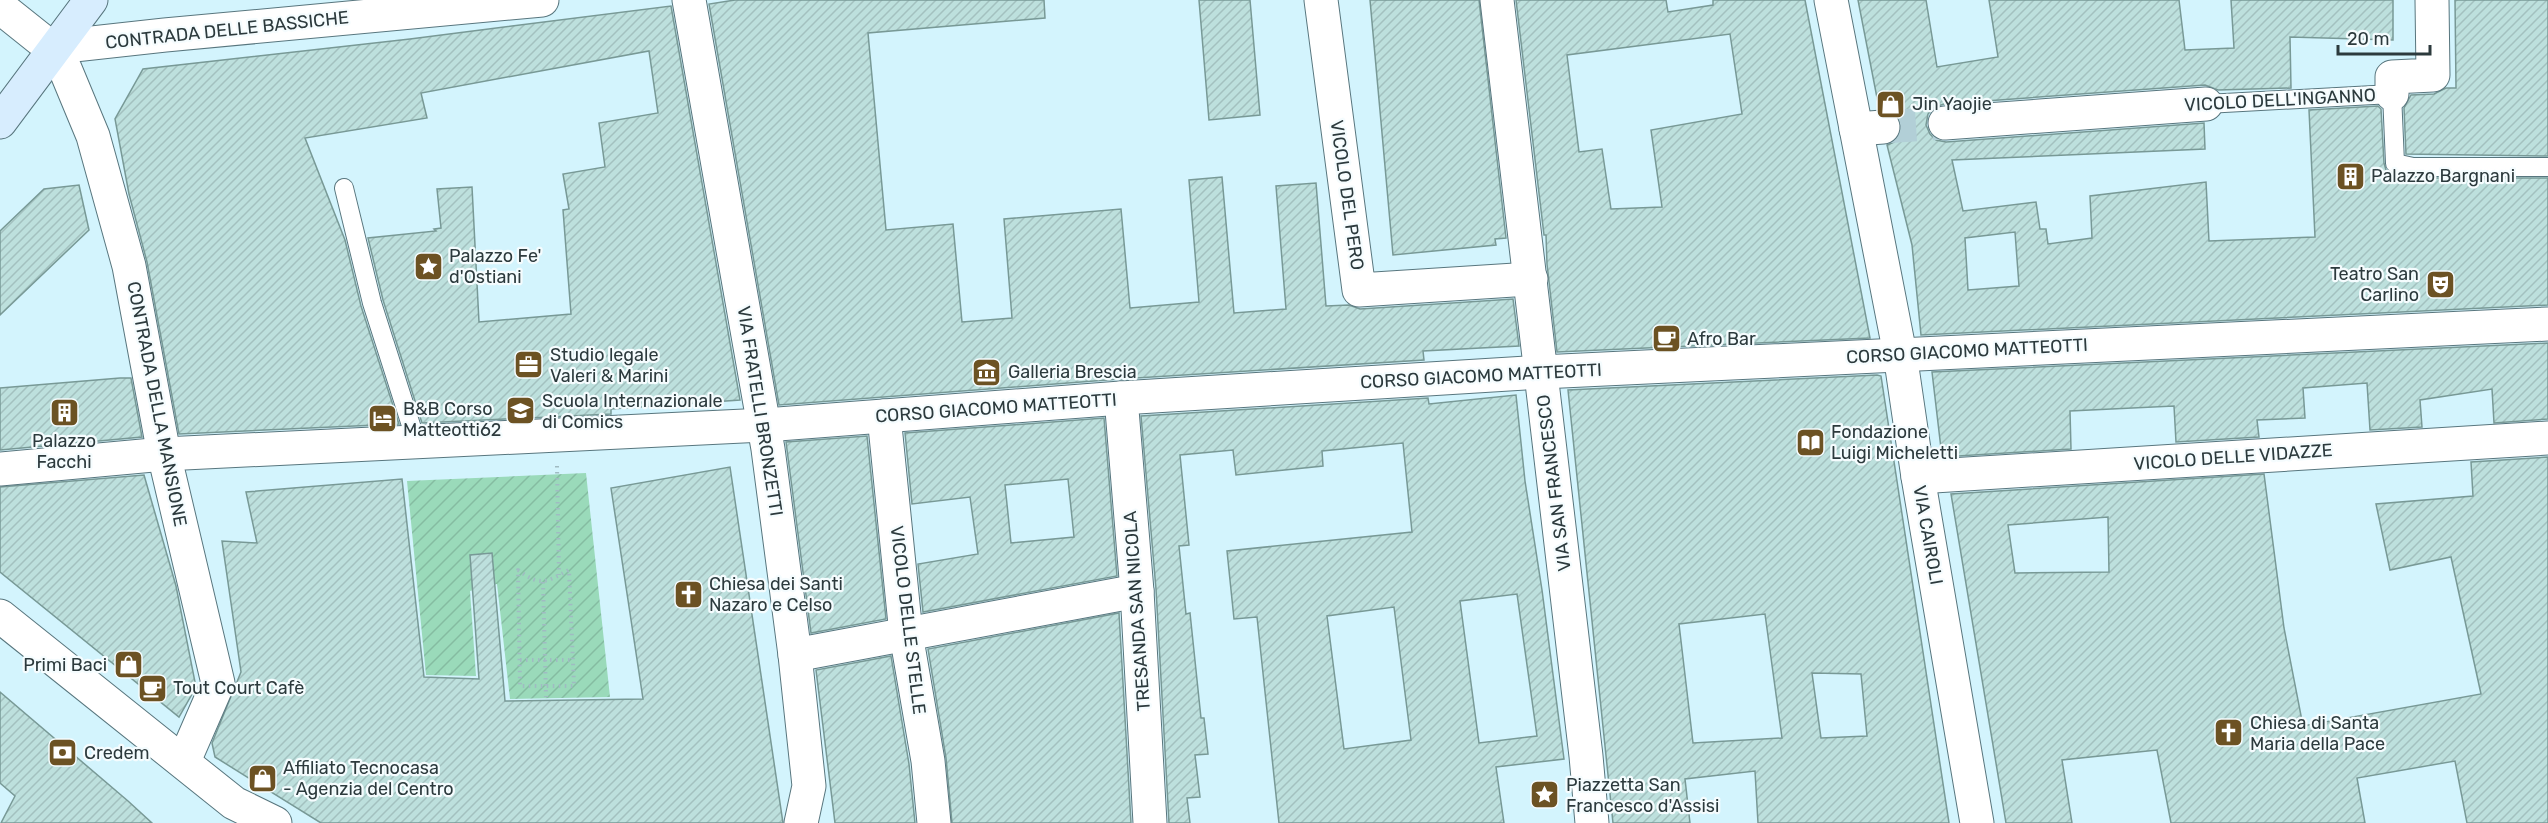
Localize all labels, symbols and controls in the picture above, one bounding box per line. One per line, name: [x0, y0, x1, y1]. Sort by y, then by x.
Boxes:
street label: CONTRADA DELLE BASSICHE: [104, 6, 350, 54]
scale bar: [2338, 18, 2430, 56]
text: 20 m: [2347, 28, 2389, 50]
street label: VICOLO DELL'INGANNO: [2184, 84, 2376, 116]
shop icon: Jin Yaojie: [1875, 88, 1907, 120]
place label: Jin Yaojie: [1912, 93, 1992, 115]
street label: VICOLO DEL PERO: [1326, 119, 1368, 271]
building icon: Palazzo Bargnani: [2334, 160, 2366, 192]
place label: Palazzo Bargnani: [2371, 165, 2515, 187]
place label: Palazzo Fe' d'Ostiani: [449, 245, 541, 288]
place icon: Palazzo Fe' d'Ostiani: [412, 250, 444, 282]
place label: Teatro San Carlino: [2330, 263, 2419, 306]
theatre icon: Teatro San Carlino: [2424, 268, 2456, 300]
street label: CONTRADA DELLA MANSIONE: [122, 280, 192, 528]
street label: VIA FRATELLI BRONZETTI: [733, 304, 787, 518]
cafe icon: Afro Bar: [1650, 323, 1682, 355]
place label: Afro Bar: [1687, 328, 1756, 350]
street label: CORSO GIACOMO MATTEOTTI: [1846, 334, 2088, 368]
place label: Studio legale Valeri & Marini: [550, 344, 668, 387]
office icon: Studio legale Valeri & Marini: [513, 349, 545, 381]
museum icon: Galleria Brescia: [971, 356, 1003, 388]
street label: CORSO GIACOMO MATTEOTTI: [1360, 359, 1602, 393]
place label: Galleria Brescia: [1008, 361, 1137, 383]
street label: CORSO GIACOMO MATTEOTTI: [874, 389, 1118, 427]
place label: Scuola Internazionale di Comics: [542, 390, 723, 433]
street label: VIA SAN FRANCESCO: [1532, 393, 1576, 573]
school or university icon: Scuola Internazionale di Comics: [505, 395, 537, 427]
building icon: Palazzo Facchi: [48, 396, 80, 428]
place label: B&B Corso Matteotti62: [403, 398, 501, 441]
hotel icon: B&B Corso Matteotti62: [366, 403, 398, 435]
place label: Fondazione Luigi Micheletti: [1831, 421, 1958, 464]
library icon: Fondazione Luigi Micheletti: [1794, 426, 1826, 458]
place label: Palazzo Facchi: [32, 430, 96, 473]
street label: VICOLO DELLE VIDAZZE: [2133, 439, 2333, 475]
street label: VIA CAIROLI: [1908, 484, 1948, 586]
street label: TRESANDA SAN NICOLA: [1119, 510, 1155, 712]
street label: VICOLO DELLE STELLE: [886, 524, 930, 716]
place label: Chiesa dei Santi Nazaro e Celso: [709, 573, 843, 616]
church icon: Chiesa dei Santi Nazaro e Celso: [672, 578, 704, 610]
shop icon: Primi Baci: [112, 649, 144, 681]
place label: Primi Baci: [23, 654, 107, 676]
cafe icon: Tout Court Cafè: [136, 672, 168, 704]
place label: Tout Court Cafè: [173, 677, 304, 699]
place label: Chiesa di Santa Maria della Pace: [2250, 712, 2385, 755]
church icon: Chiesa di Santa Maria della Pace: [2213, 717, 2245, 749]
bank icon: Credem: [47, 737, 79, 769]
place label: Credem: [84, 742, 150, 764]
place label: Affiliato Tecnocasa - Agenzia del Centro: [283, 757, 454, 800]
shop icon: Affiliato Tecnocasa - Agenzia del Centro: [246, 762, 278, 794]
place label: Piazzetta San Francesco d'Assisi: [1566, 774, 1719, 817]
place icon: Piazzetta San Francesco d'Assisi: [1529, 779, 1561, 811]

